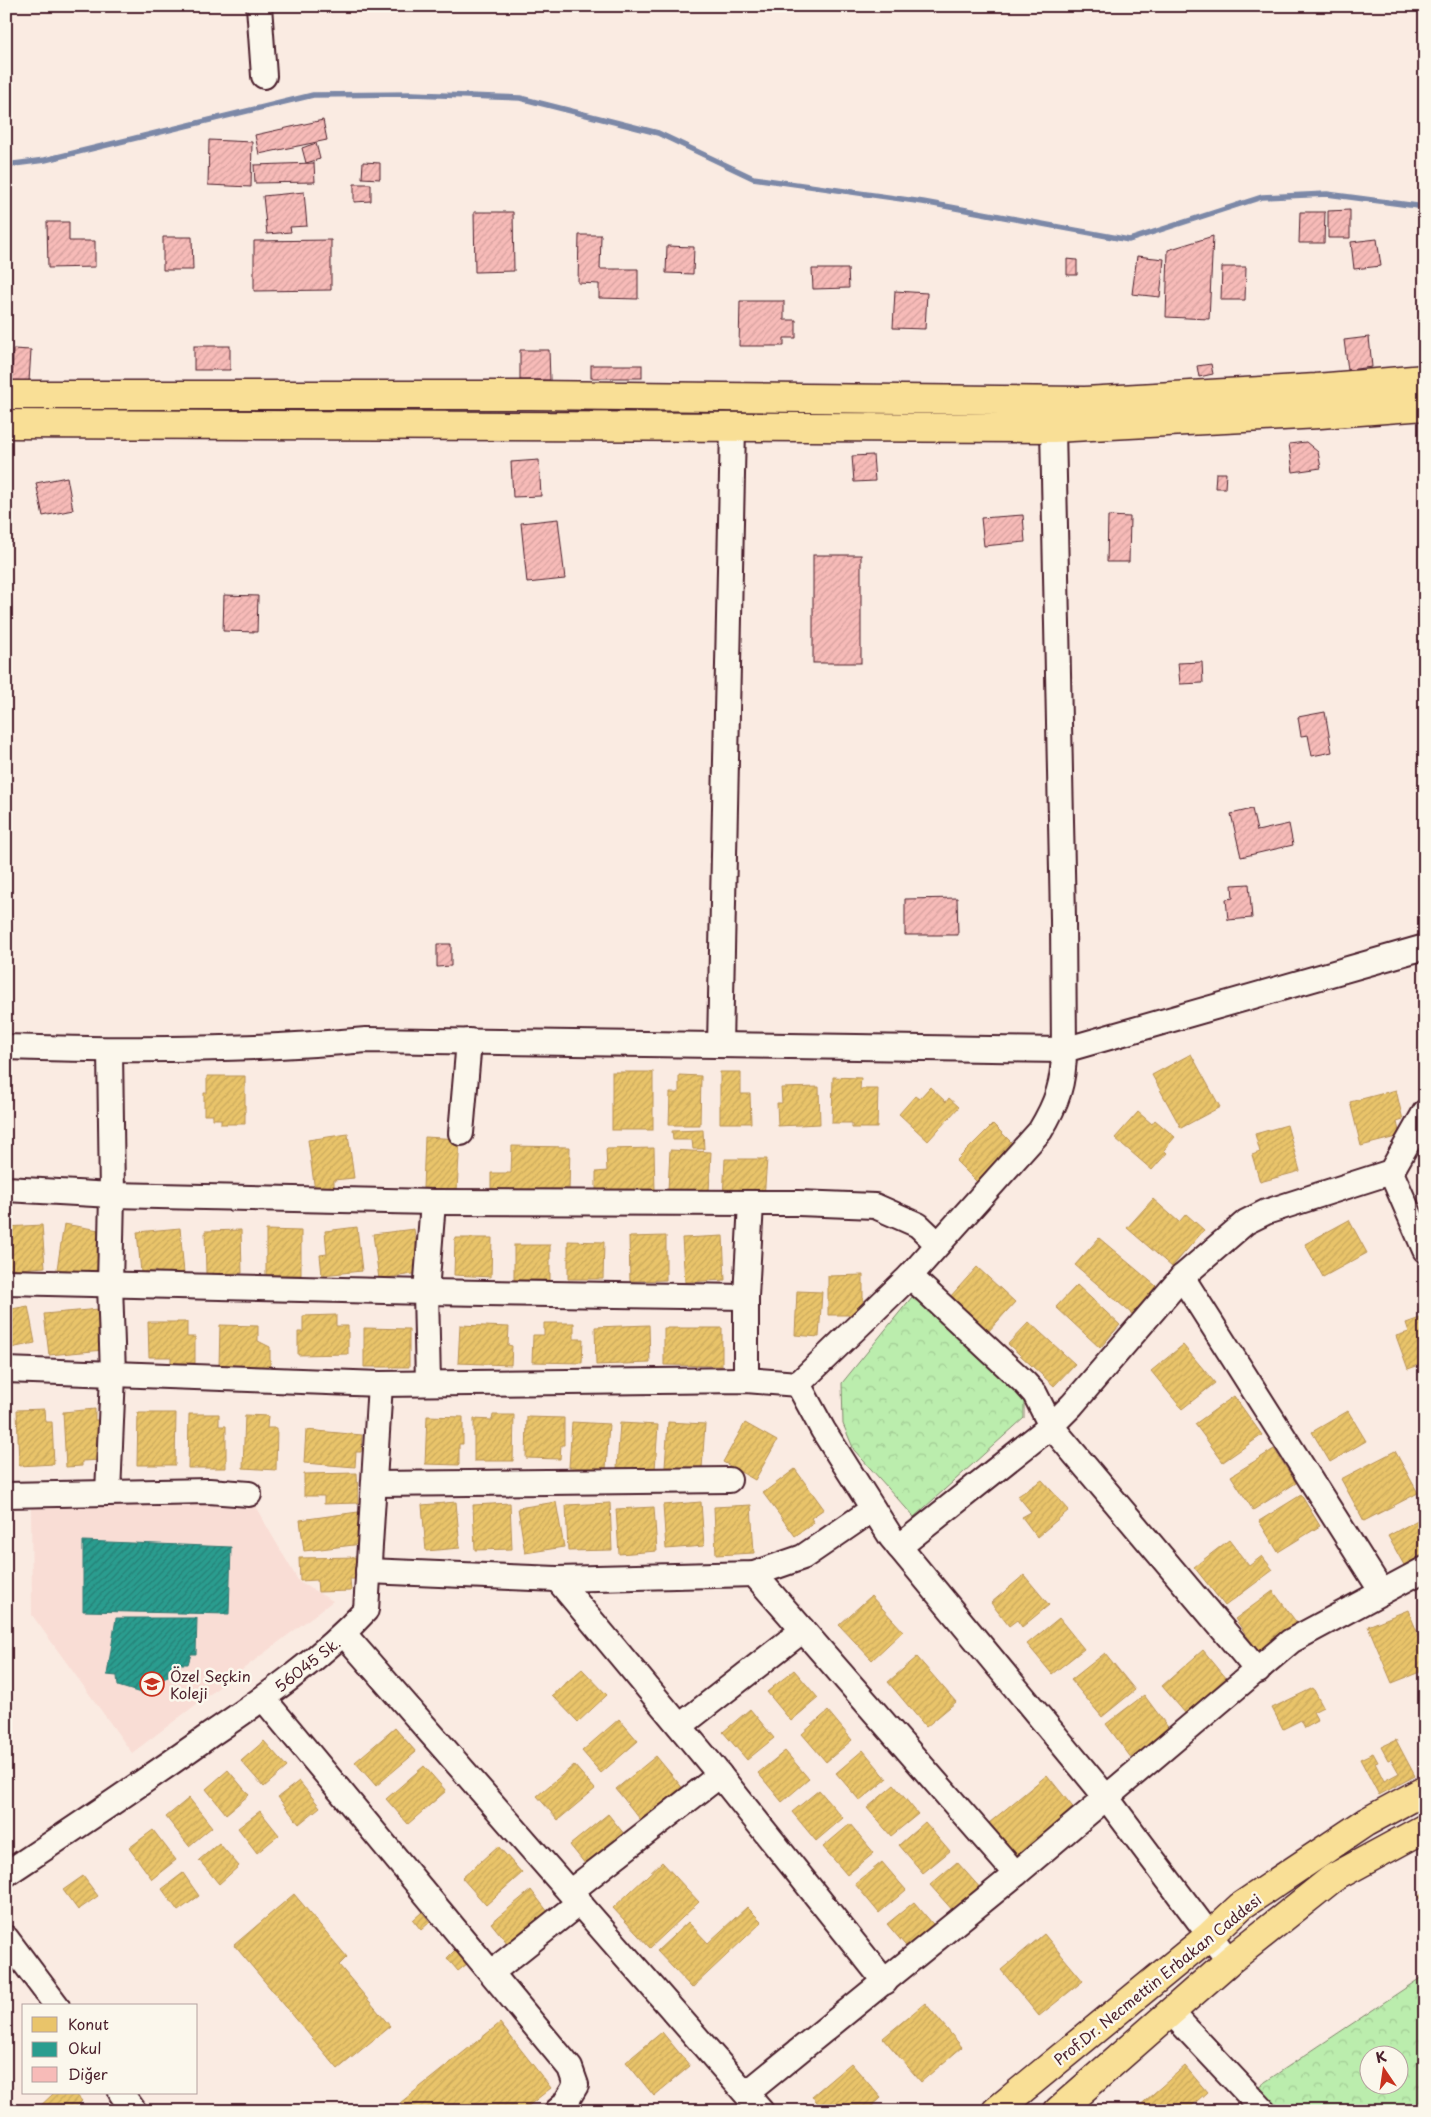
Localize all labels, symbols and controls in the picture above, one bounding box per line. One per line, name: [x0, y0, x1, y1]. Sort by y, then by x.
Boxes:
street label: 56045 Sk.: [269, 1631, 345, 1697]
place label: Özel Seçkin Koleji: [170, 1664, 251, 1704]
school or university icon: Özel Seçkin Koleji: [139, 1671, 165, 1697]
street label: Prof.Dr. Necmettin Erbakan Caddesi: [1048, 1888, 1266, 2070]
legend: [22, 2004, 198, 2094]
text: Konut: [68, 2012, 109, 2035]
text: Okul: [68, 2036, 101, 2059]
north arrow: [1358, 2044, 1408, 2094]
text: K: [1374, 2045, 1388, 2068]
text: Diğer: [68, 2062, 108, 2085]

